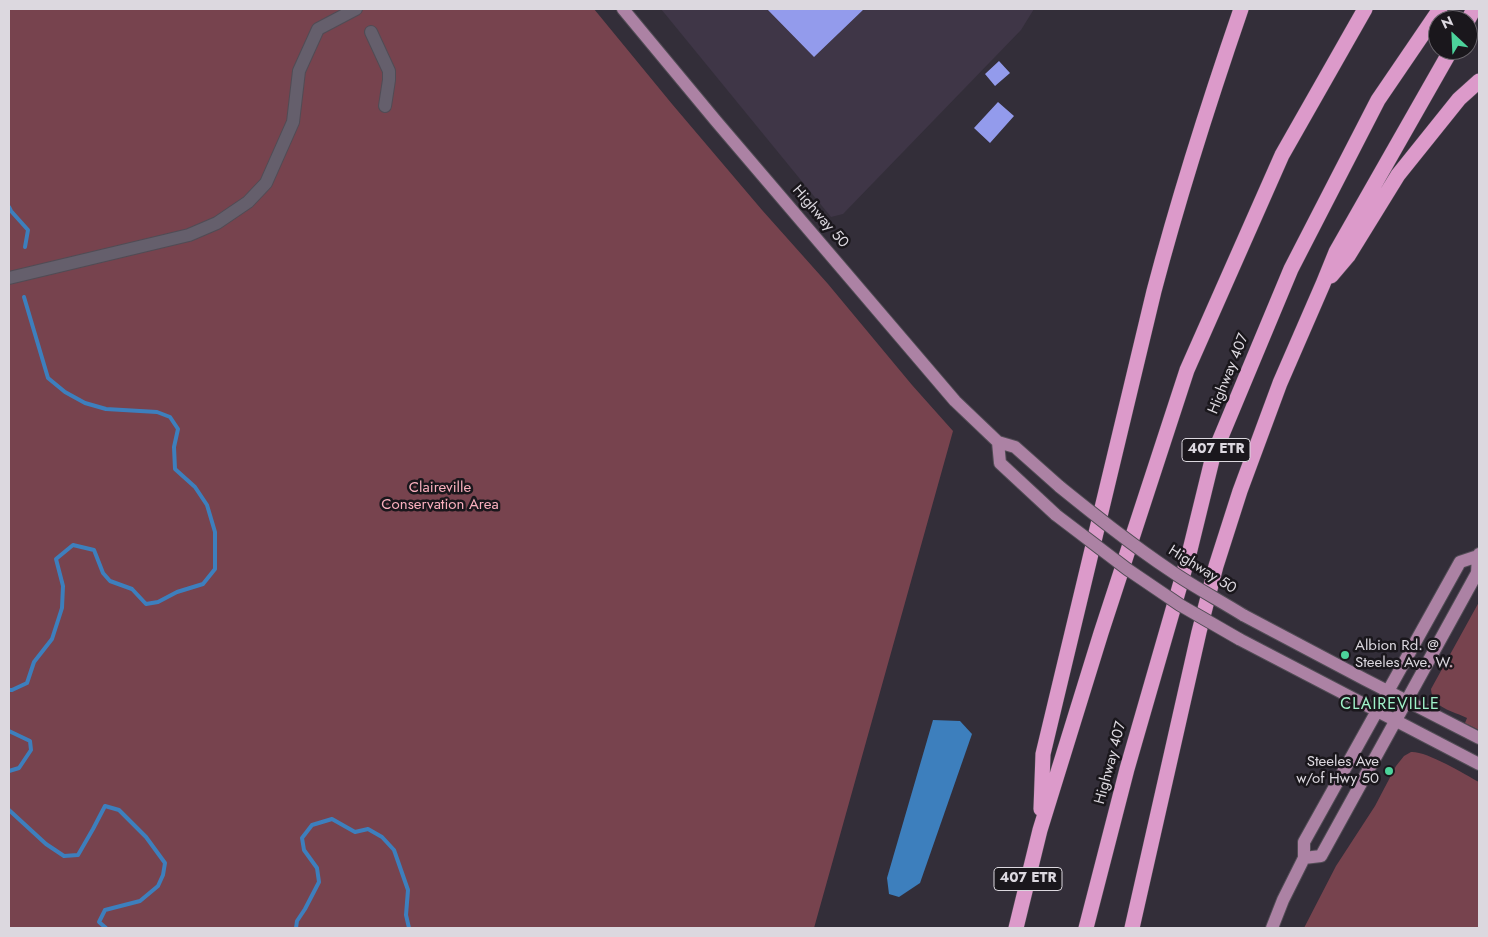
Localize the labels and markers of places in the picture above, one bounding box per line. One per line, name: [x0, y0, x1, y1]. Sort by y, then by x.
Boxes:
place label: Albion Rd. @ Steeles Ave. W.: [1355, 637, 1453, 672]
marker: Albion Rd. @ Steeles Ave. W.: [1339, 649, 1351, 661]
place label: Steeles Ave w/of Hwy 50: [1296, 753, 1379, 788]
marker: Steeles Ave w/of Hwy 50: [1383, 765, 1395, 777]

